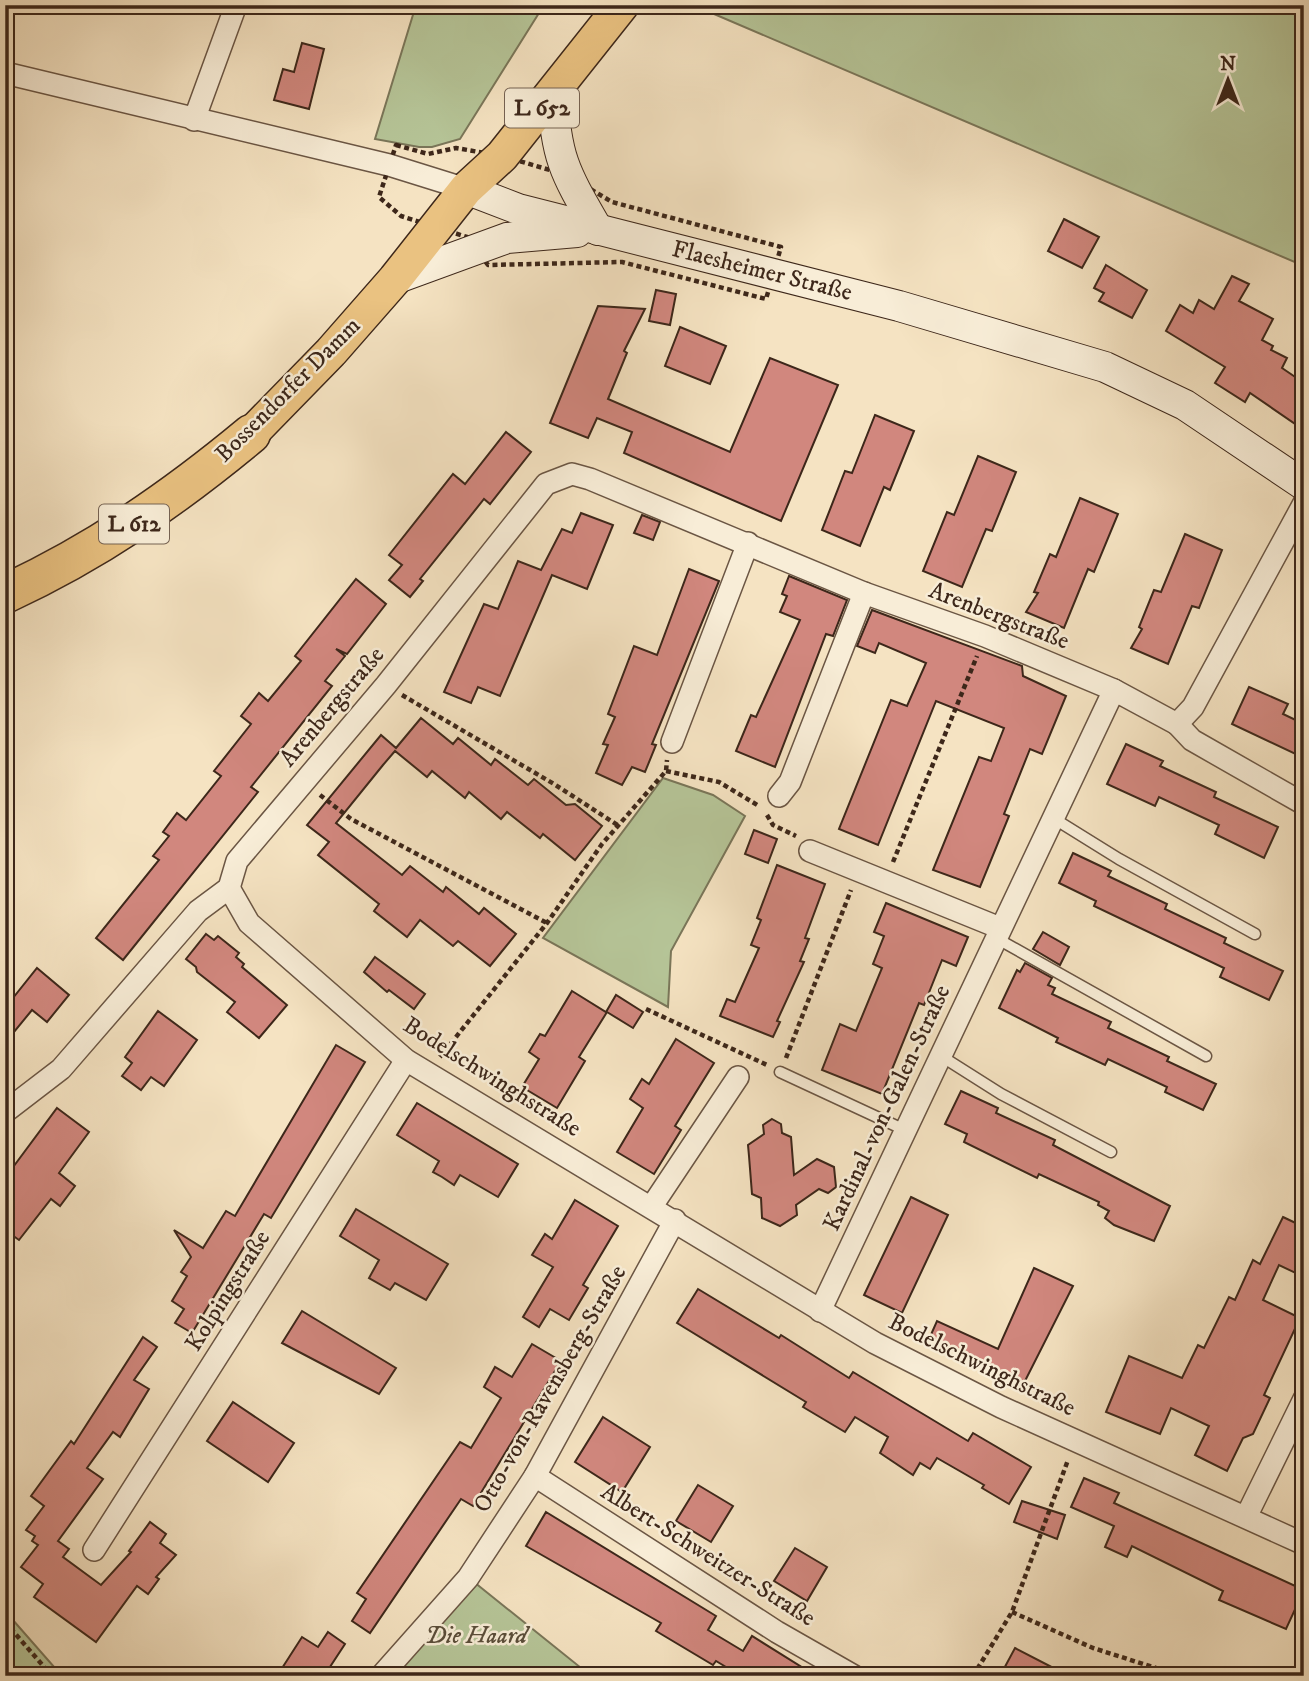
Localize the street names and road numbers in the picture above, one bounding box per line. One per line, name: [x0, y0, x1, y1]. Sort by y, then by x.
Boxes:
road number: L 652: [505, 88, 579, 128]
street label: Flaesheimer Straße: [669, 234, 855, 308]
street label: Bossendorfer Damm: [209, 311, 367, 469]
road number: L 612: [99, 504, 169, 544]
street label: Arenbergstraße: [925, 576, 1073, 657]
street label: Arenbergstraße: [273, 641, 391, 773]
street label: Kardinal-von-Galen-Straße: [817, 980, 957, 1236]
street label: Bodelschwinghstraße: [397, 1010, 587, 1144]
street label: Kolpingstraße: [179, 1225, 277, 1357]
street label: Otto-von-Ravensberg-Straße: [467, 1260, 633, 1518]
street label: Bodelschwinghstraße: [884, 1307, 1080, 1423]
street label: Albert-Schweitzer-Straße: [595, 1477, 821, 1633]

